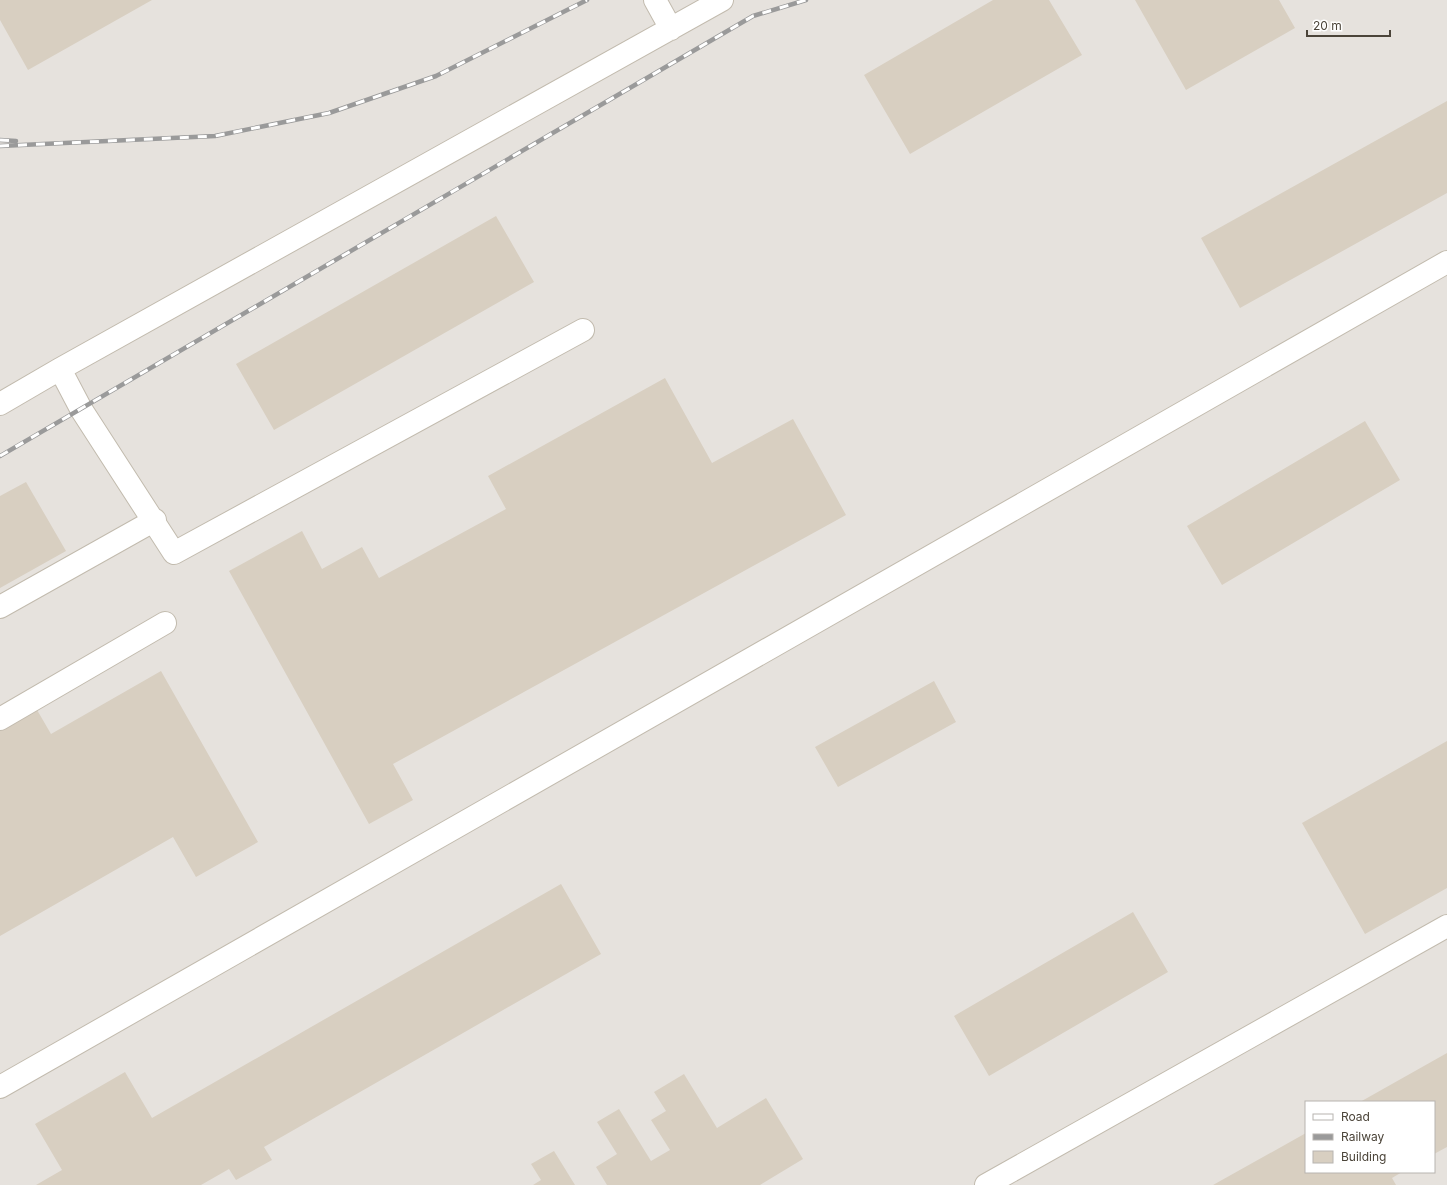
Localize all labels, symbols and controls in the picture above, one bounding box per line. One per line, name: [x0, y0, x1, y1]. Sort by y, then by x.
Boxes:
scale bar: [1307, 12, 1390, 38]
text: 20 m: [1313, 18, 1342, 33]
legend: [1305, 1101, 1435, 1173]
text: Road: [1341, 1109, 1370, 1124]
text: Railway: [1341, 1129, 1385, 1144]
text: Building: [1341, 1149, 1386, 1164]

